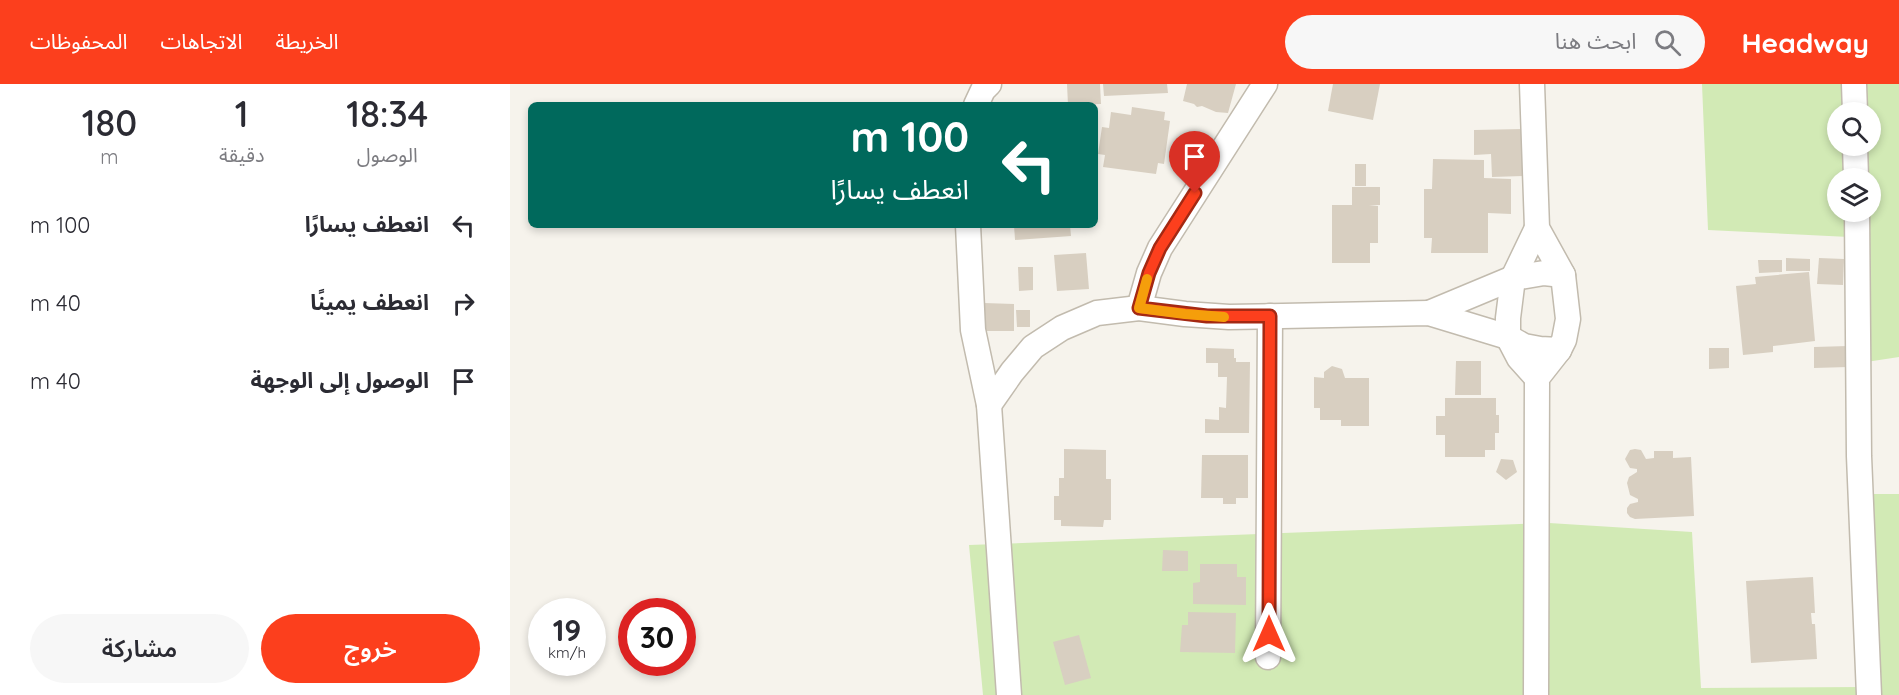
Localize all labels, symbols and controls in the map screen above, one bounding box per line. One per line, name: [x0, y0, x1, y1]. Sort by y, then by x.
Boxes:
search box: [1285, 15, 1705, 69]
text: Headway: [1741, 25, 1869, 60]
icon: search: [1651, 26, 1684, 59]
text: ابحث هنا: [1555, 27, 1636, 55]
text: المحفوظات: [30, 28, 127, 54]
text: الاتجاهات: [160, 28, 242, 54]
text: الخريطة: [275, 28, 338, 54]
text: 1: [235, 91, 249, 136]
text: 18:34: [346, 91, 428, 136]
text: 180: [82, 100, 137, 145]
map controls: [1827, 102, 1881, 222]
button: search: [1827, 102, 1881, 156]
text: 100 m: [851, 110, 969, 163]
icon: left: [990, 126, 1068, 204]
pin: [1169, 131, 1220, 193]
icon: arrive: [1178, 140, 1211, 173]
text: دقيقة: [219, 142, 265, 167]
text: الوصول: [357, 142, 418, 167]
text: m: [100, 144, 119, 169]
button: layers: [1827, 168, 1881, 222]
text: انعطف يسارًا: [831, 172, 969, 206]
icon: left: [447, 209, 480, 242]
text: انعطف يسارًا: [305, 210, 429, 238]
text: 100 m: [30, 211, 90, 239]
icon: right: [447, 287, 480, 320]
text: انعطف يمينًا: [310, 288, 429, 316]
text: 40 m: [30, 289, 81, 317]
icon: arrive: [447, 365, 480, 398]
text: الوصول إلى الوجهة: [251, 366, 429, 394]
text: 40 m: [30, 367, 81, 395]
speed limit sign: 30: [618, 598, 696, 676]
position arrow: [1237, 602, 1301, 666]
text: 19: [553, 611, 581, 649]
button: مشاركة: [30, 614, 249, 683]
button: خروج: [261, 614, 480, 683]
text: km/h: [548, 643, 586, 662]

